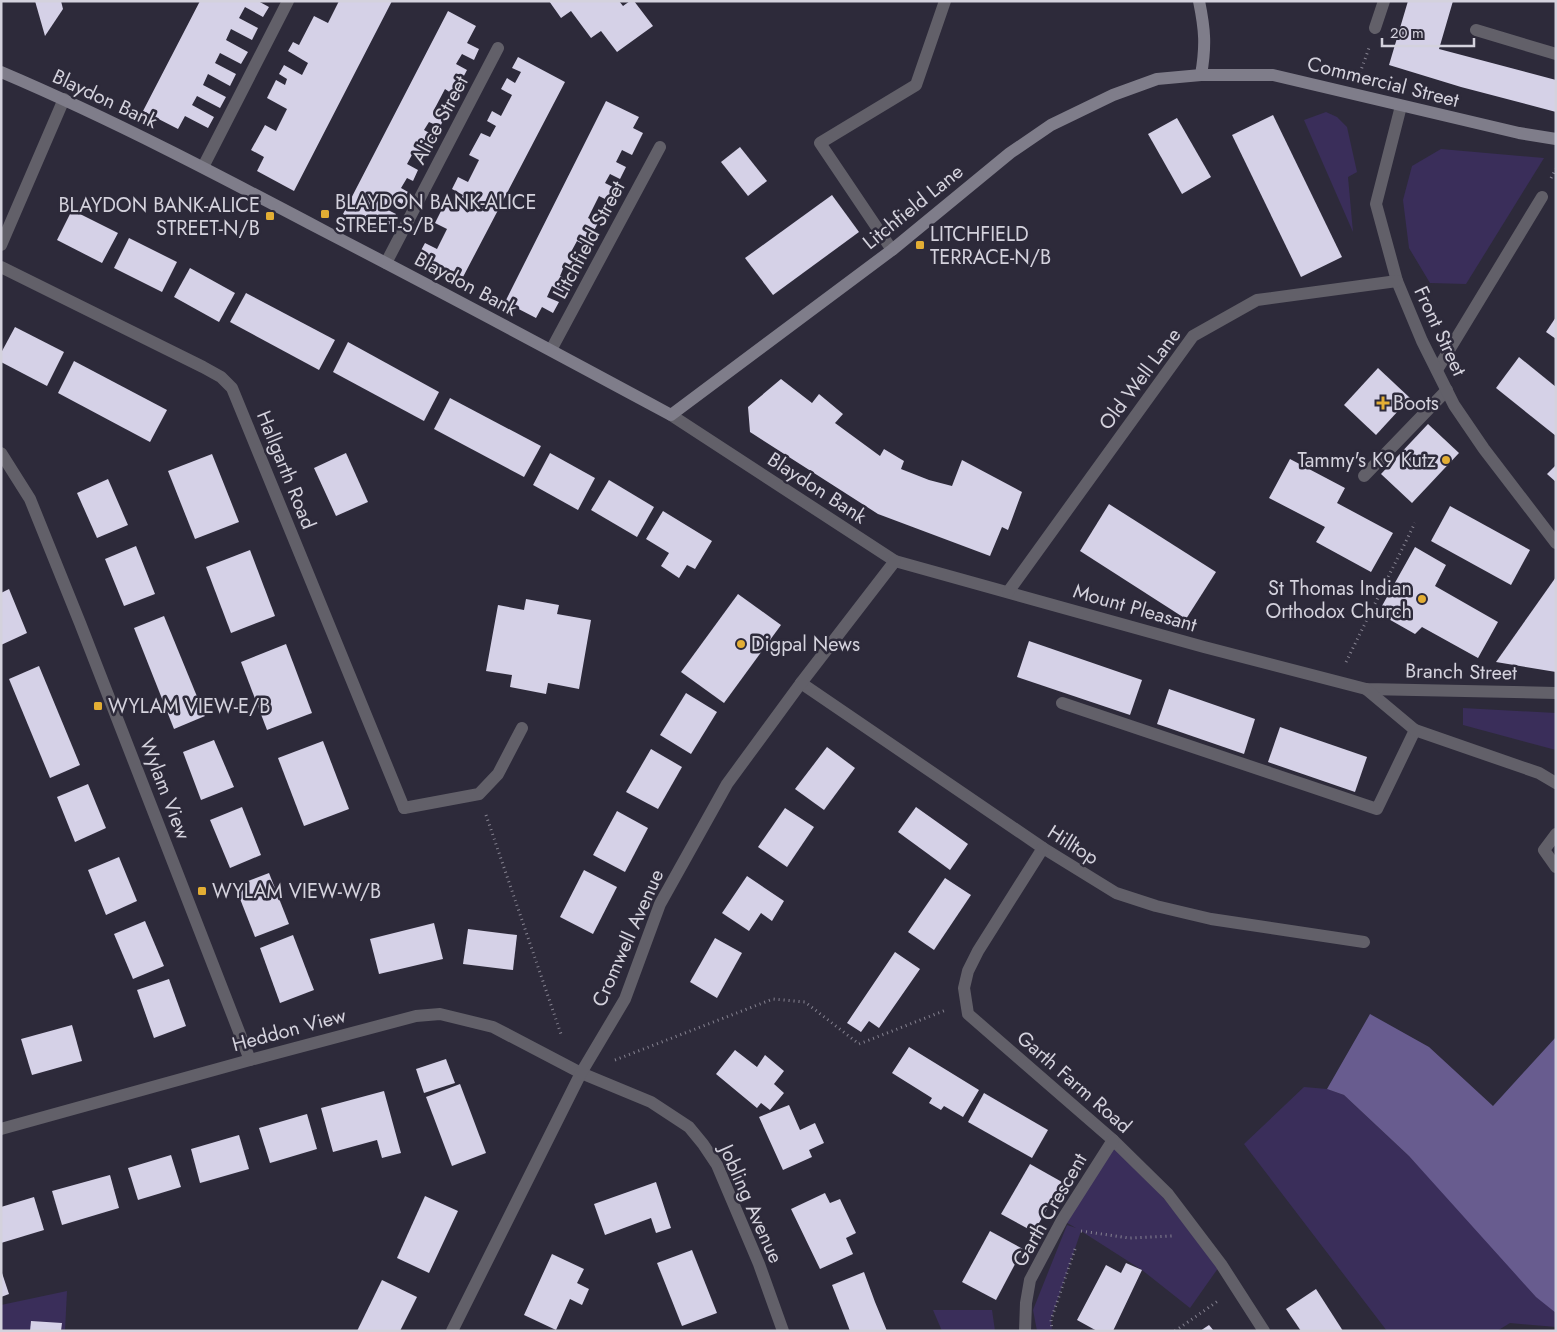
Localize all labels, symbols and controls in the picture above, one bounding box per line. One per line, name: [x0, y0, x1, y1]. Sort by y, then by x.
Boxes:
scale bar: [1382, 15, 1474, 47]
text: 20 m: [1390, 22, 1424, 44]
street label: Commercial Street: [1304, 49, 1462, 115]
street label: Blaydon Bank: [48, 62, 163, 136]
street label: Alice Street: [405, 70, 476, 169]
street label: Litchfield Lane: [857, 157, 969, 257]
street label: Litchfield Street: [546, 176, 632, 304]
place label: BLAYDON BANK-ALICE STREET-S/B: [335, 188, 537, 240]
place label: BLAYDON BANK-ALICE STREET-N/B: [58, 191, 260, 243]
marker: BLAYDON BANK-ALICE STREET-S/B: [319, 208, 331, 220]
marker: BLAYDON BANK-ALICE STREET-N/B: [264, 210, 276, 222]
place label: LITCHFIELD TERRACE-N/B: [930, 220, 1051, 272]
marker: LITCHFIELD TERRACE-N/B: [914, 239, 926, 251]
street label: Blaydon Bank: [409, 245, 523, 323]
street label: Front Street: [1407, 281, 1474, 381]
street label: Old Well Lane: [1092, 322, 1188, 436]
place label: Boots: [1393, 389, 1439, 418]
marker: Boots: [1377, 397, 1389, 409]
street label: Hallgarth Road: [249, 406, 323, 534]
street label: Blaydon Bank: [762, 445, 872, 531]
place label: Tammy's K9 Kutz: [1297, 446, 1436, 475]
marker: Tammy's K9 Kutz: [1440, 454, 1452, 466]
place label: St Thomas Indian Orthodox Church: [1265, 574, 1412, 626]
street label: Mount Pleasant: [1070, 577, 1200, 640]
marker: St Thomas Indian Orthodox Church: [1416, 593, 1428, 605]
place label: Digpal News: [751, 630, 860, 659]
marker: Digpal News: [735, 638, 747, 650]
street label: Branch Street: [1405, 657, 1517, 687]
place label: WYLAM VIEW-E/B: [108, 692, 270, 721]
marker: WYLAM VIEW-E/B: [92, 700, 104, 712]
street label: Wylam View: [132, 734, 198, 844]
street label: Hilltop: [1042, 818, 1104, 872]
street label: Cromwell Avenue: [585, 865, 671, 1011]
place label: WYLAM VIEW-W/B: [212, 877, 381, 906]
marker: WYLAM VIEW-W/B: [196, 885, 208, 897]
street label: Heddon View: [229, 1001, 350, 1059]
street label: Garth Farm Road: [1010, 1024, 1138, 1140]
street label: Jobling Avenue: [711, 1137, 790, 1268]
street label: Garth Crescent: [1006, 1148, 1094, 1272]

